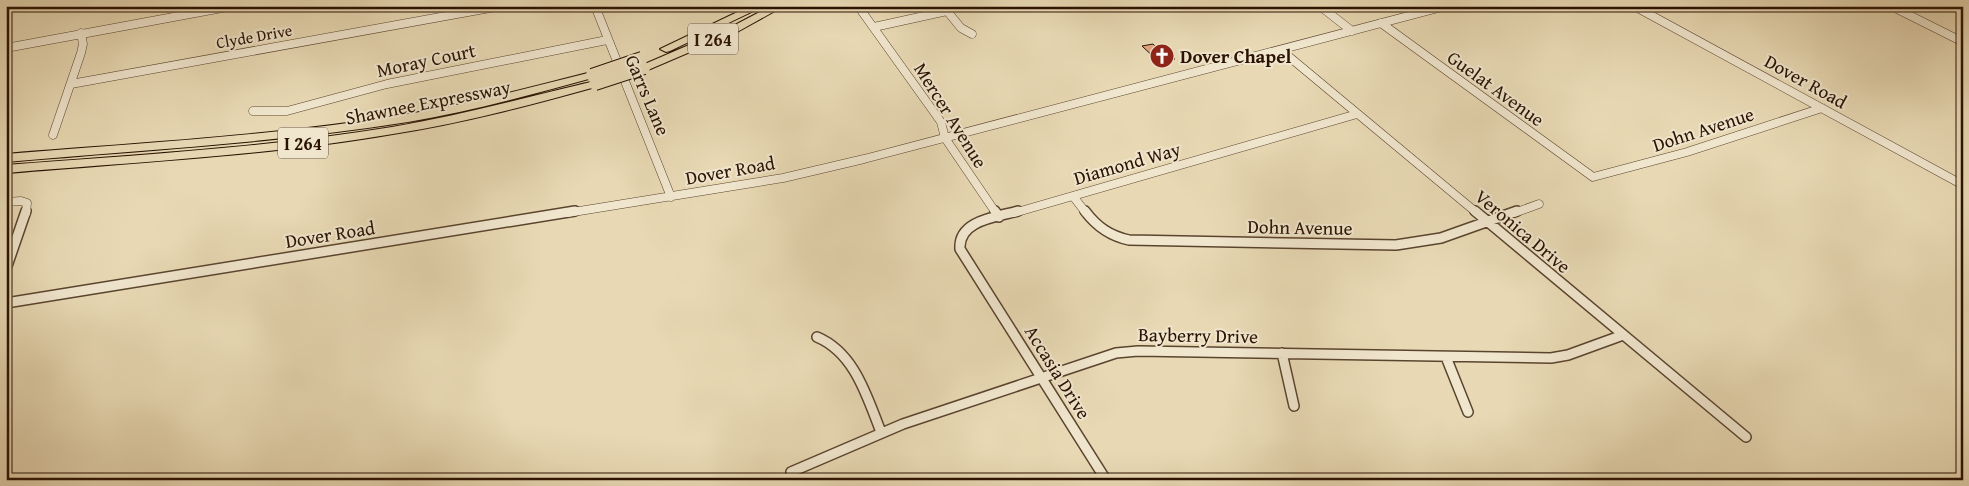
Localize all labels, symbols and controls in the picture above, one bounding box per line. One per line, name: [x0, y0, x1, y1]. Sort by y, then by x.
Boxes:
street label: Clyde Drive: [214, 18, 294, 54]
road number: I 264: [688, 23, 738, 54]
street label: Moray Court: [374, 36, 478, 84]
place label: Dover Chapel: [1180, 42, 1291, 70]
church icon: Dover Chapel: [1149, 43, 1175, 69]
street label: Guelat Avenue: [1442, 43, 1550, 133]
street label: Dover Road: [1760, 47, 1853, 116]
street label: Garrs Lane: [618, 50, 678, 140]
street label: Mercer Avenue: [907, 57, 995, 173]
street label: Shawnee Expressway: [343, 72, 513, 132]
street label: Dohn Avenue: [1649, 99, 1757, 159]
road number: I 264: [278, 128, 328, 158]
street label: Diamond Way: [1070, 134, 1184, 192]
street label: Dover Road: [683, 148, 778, 192]
street label: Veronica Drive: [1469, 182, 1577, 280]
street label: Dohn Avenue: [1247, 212, 1353, 242]
street label: Dover Road: [283, 213, 378, 255]
street label: Accasia Drive: [1018, 320, 1098, 424]
street label: Bayberry Drive: [1138, 320, 1258, 350]

